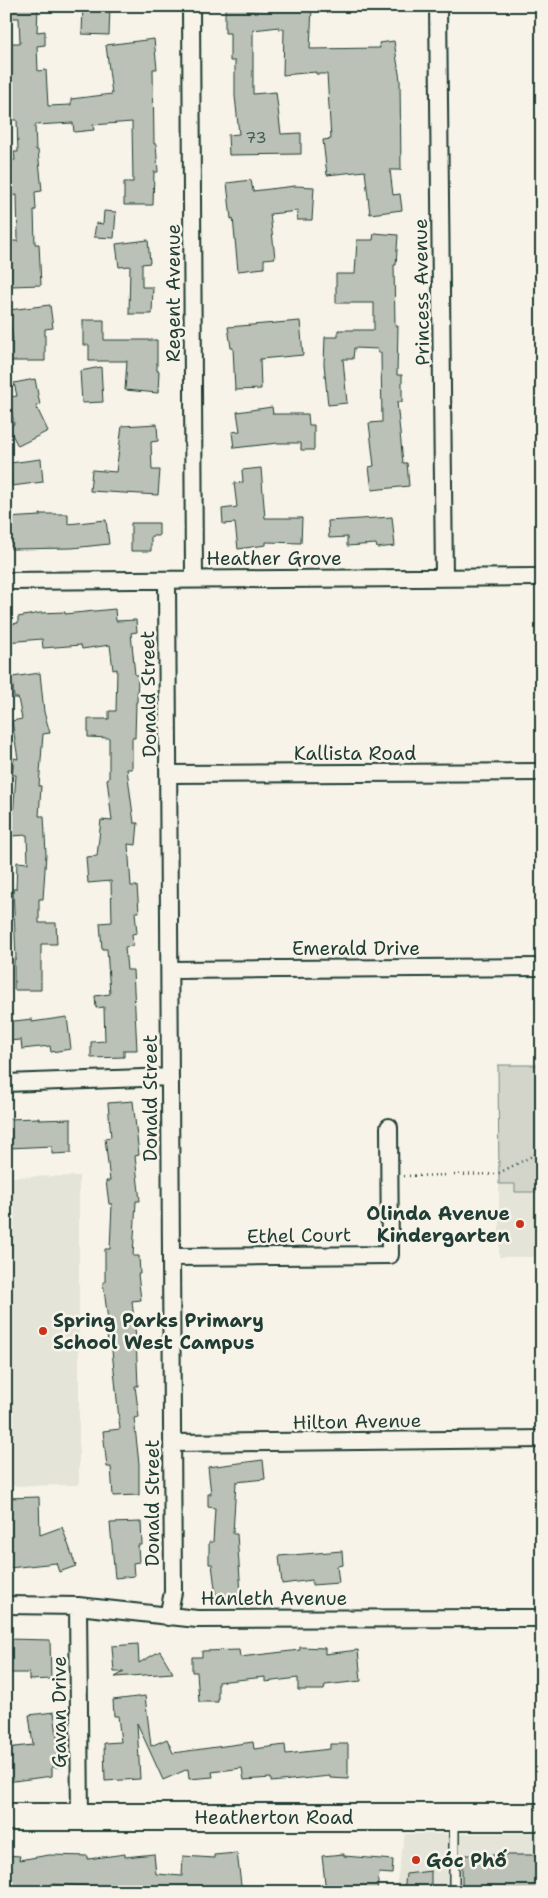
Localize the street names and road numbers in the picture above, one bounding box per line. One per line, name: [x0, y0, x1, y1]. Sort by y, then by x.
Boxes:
street label: Princess Avenue: [408, 218, 435, 366]
street label: Regent Avenue: [161, 224, 186, 362]
street label: Heather Grove: [206, 546, 342, 571]
street label: Donald Street: [135, 630, 162, 758]
street label: Kallista Road: [294, 741, 416, 766]
street label: Emerald Drive: [292, 936, 420, 961]
street label: Donald Street: [138, 1035, 163, 1161]
street label: Ethel Court: [247, 1222, 351, 1249]
street label: Hilton Avenue: [292, 1408, 422, 1435]
street label: Donald Street: [140, 1440, 165, 1566]
street label: Hanleth Avenue: [201, 1586, 347, 1611]
street label: Gavan Drive: [47, 1656, 72, 1768]
street label: Heatherton Road: [194, 1805, 354, 1830]

